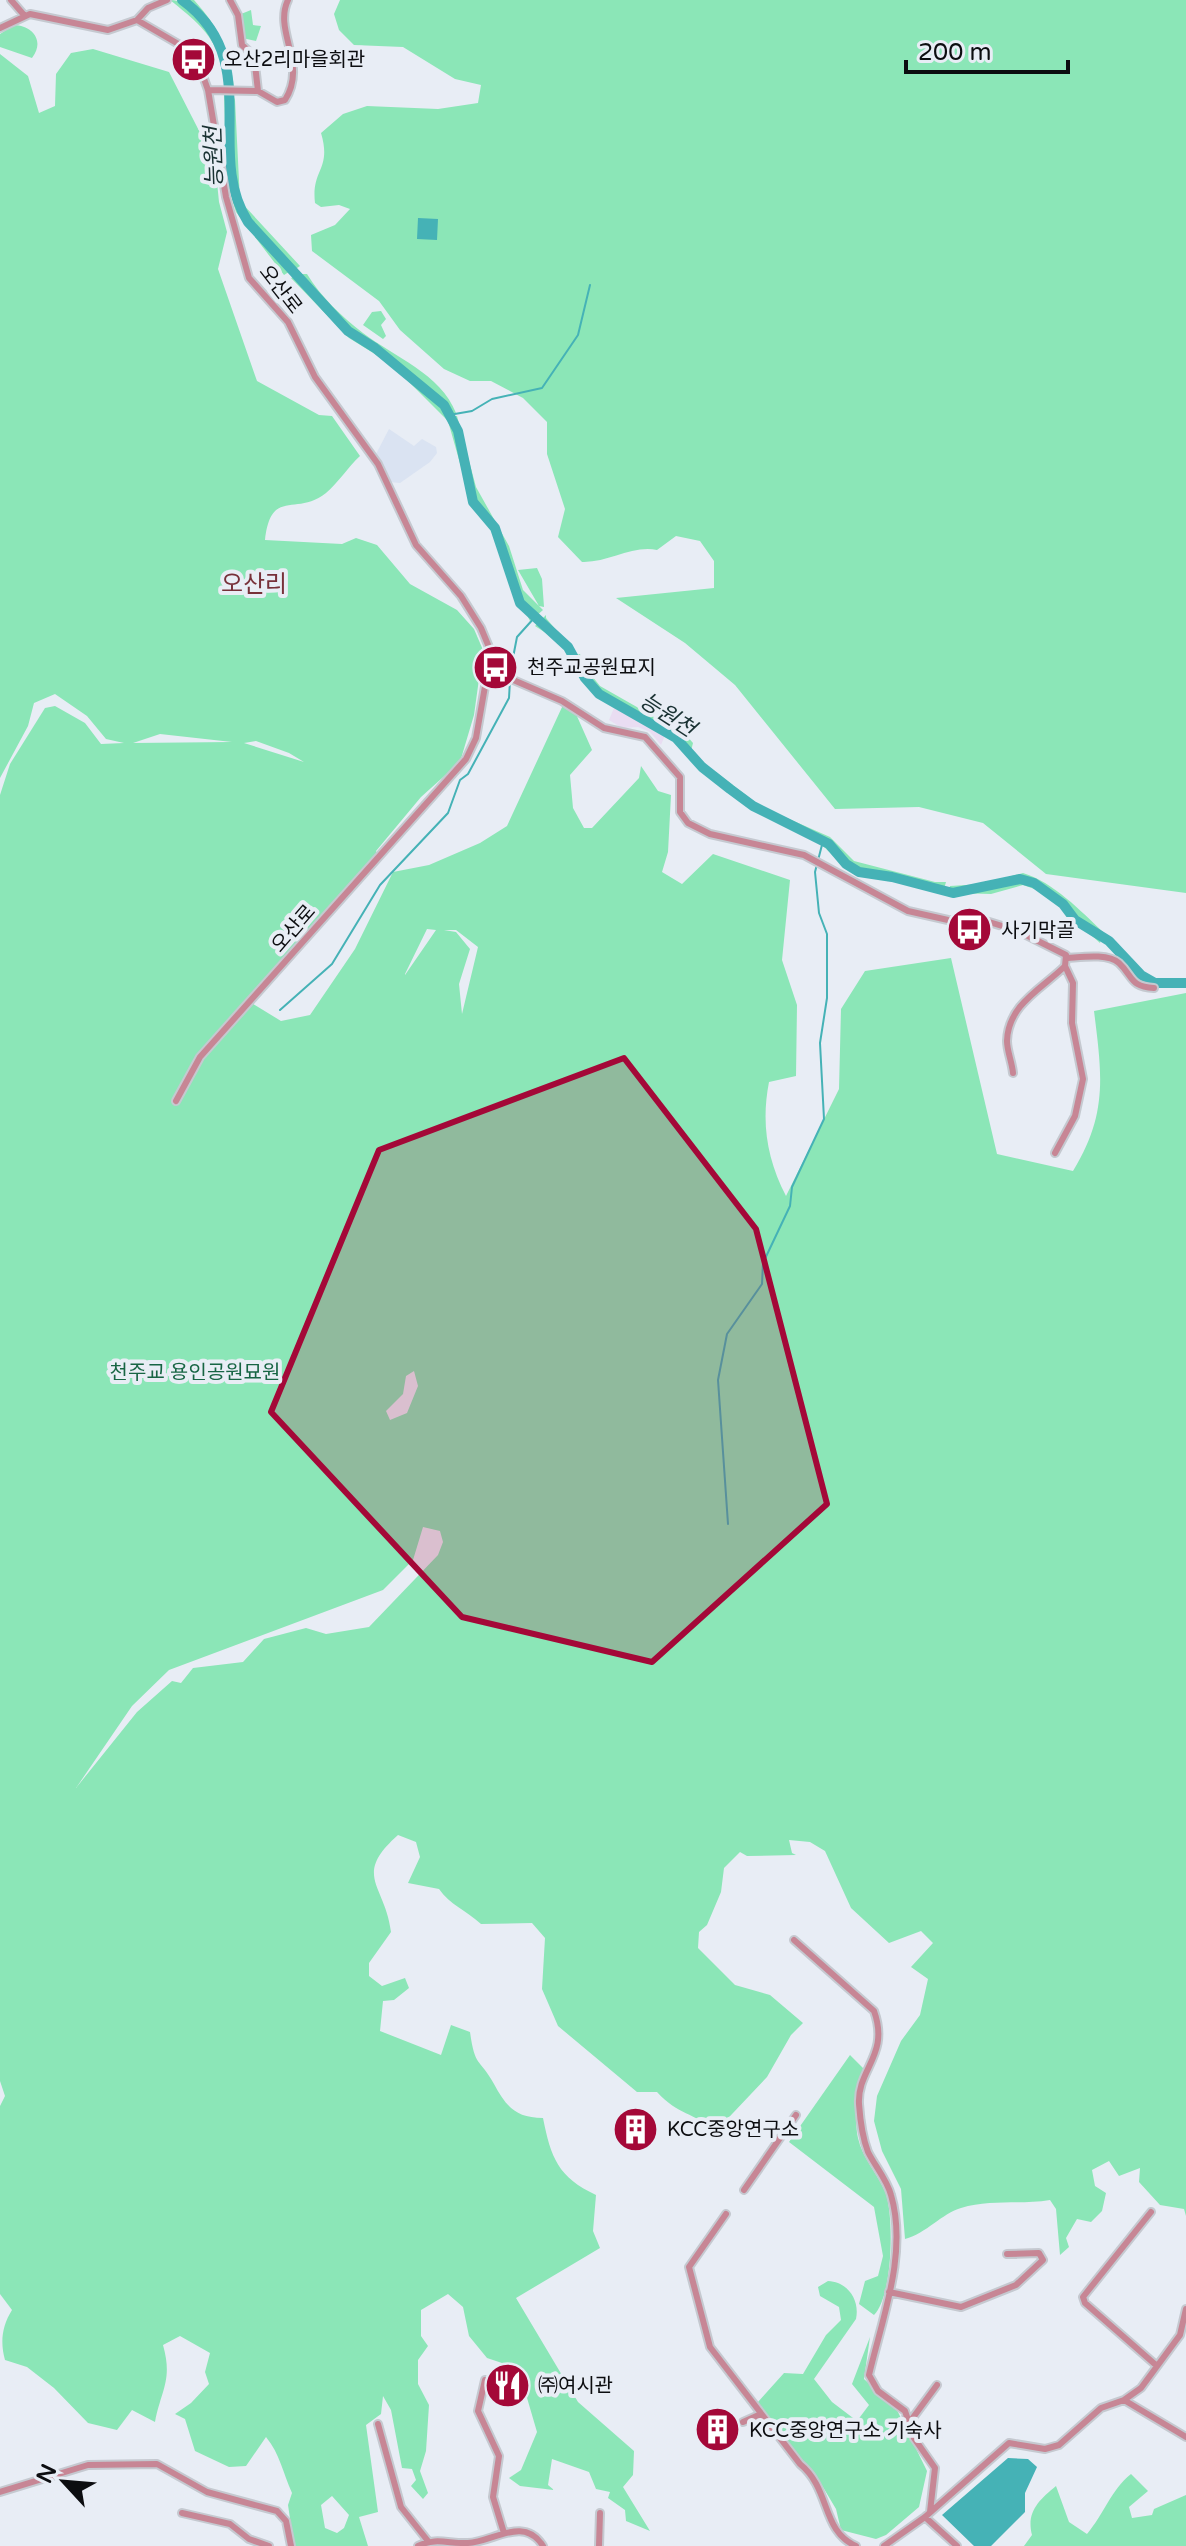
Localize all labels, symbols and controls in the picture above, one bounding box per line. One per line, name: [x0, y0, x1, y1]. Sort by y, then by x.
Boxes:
scale bar: [906, 24, 1068, 74]
bus stop icon: 오산2리마을회관: [169, 35, 217, 83]
text: 200 m: [918, 38, 992, 67]
place label: 오산2리마을회관: [224, 48, 365, 72]
water label: 능원천: [200, 123, 228, 188]
street label: 오산로: [254, 260, 307, 319]
district label: 오산리: [221, 570, 287, 599]
bus stop icon: 천주교공원묘지: [472, 643, 520, 691]
place label: 천주교공원묘지: [527, 656, 656, 680]
water label: 능원천: [635, 687, 702, 744]
street label: 오산로: [267, 900, 321, 957]
bus stop icon: 사기막골: [946, 906, 994, 954]
place label: 사기막골: [1001, 919, 1075, 943]
park label: 천주교 용인공원묘원: [110, 1361, 280, 1385]
building icon: KCC중앙연구소: [612, 2105, 660, 2153]
place label: KCC중앙연구소: [667, 2118, 799, 2142]
restaurant icon: ㈜여시관: [483, 2361, 531, 2409]
place label: ㈜여시관: [538, 2374, 613, 2398]
building icon: KCC중앙연구소 기숙사: [694, 2406, 742, 2454]
place label: KCC중앙연구소 기숙사: [749, 2419, 942, 2443]
north arrow: [24, 2442, 104, 2522]
text: N: [31, 2460, 62, 2487]

